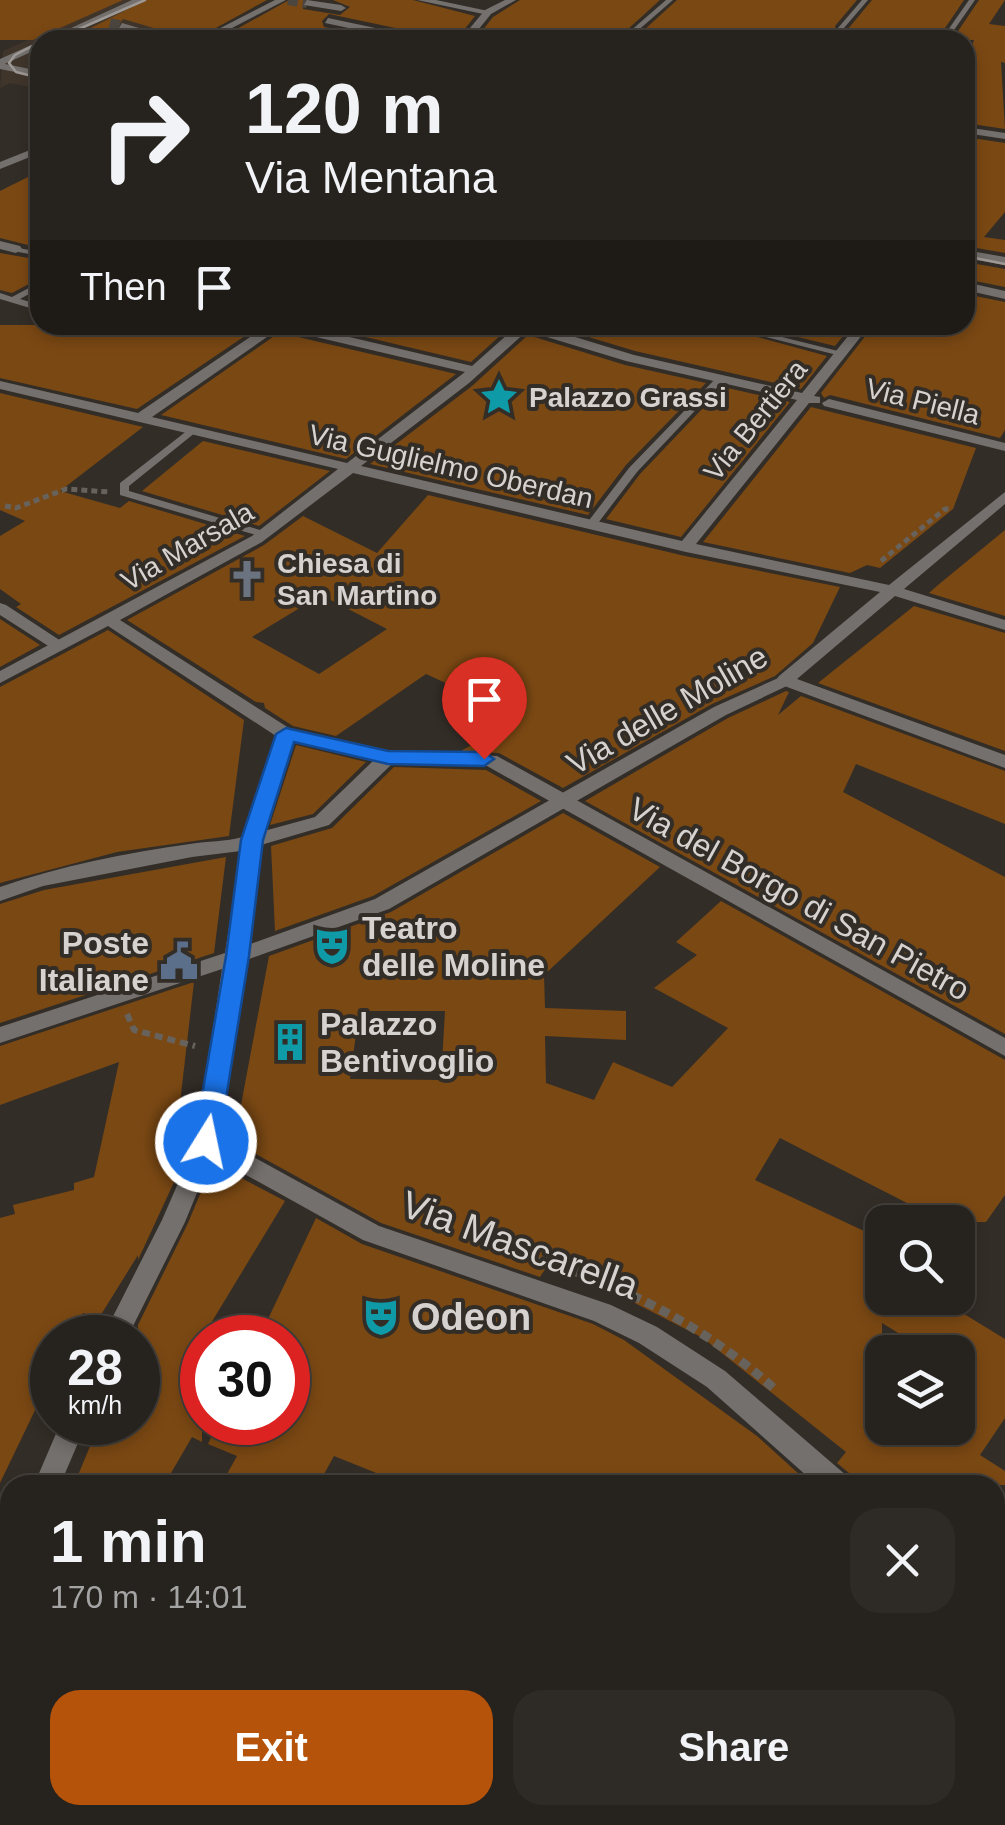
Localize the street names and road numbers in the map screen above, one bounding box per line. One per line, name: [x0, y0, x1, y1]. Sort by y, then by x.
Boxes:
street label: Via Bertiera: [697, 354, 814, 487]
street label: Via Piella: [863, 372, 983, 431]
street label: Via Guglielmo Oberdan: [306, 419, 596, 514]
street label: Via Marsala: [116, 496, 259, 597]
street label: Via delle Moline: [560, 638, 774, 782]
street label: Via del Borgo di San Pietro: [622, 790, 976, 1008]
street label: Via Mascarella: [396, 1183, 645, 1308]

